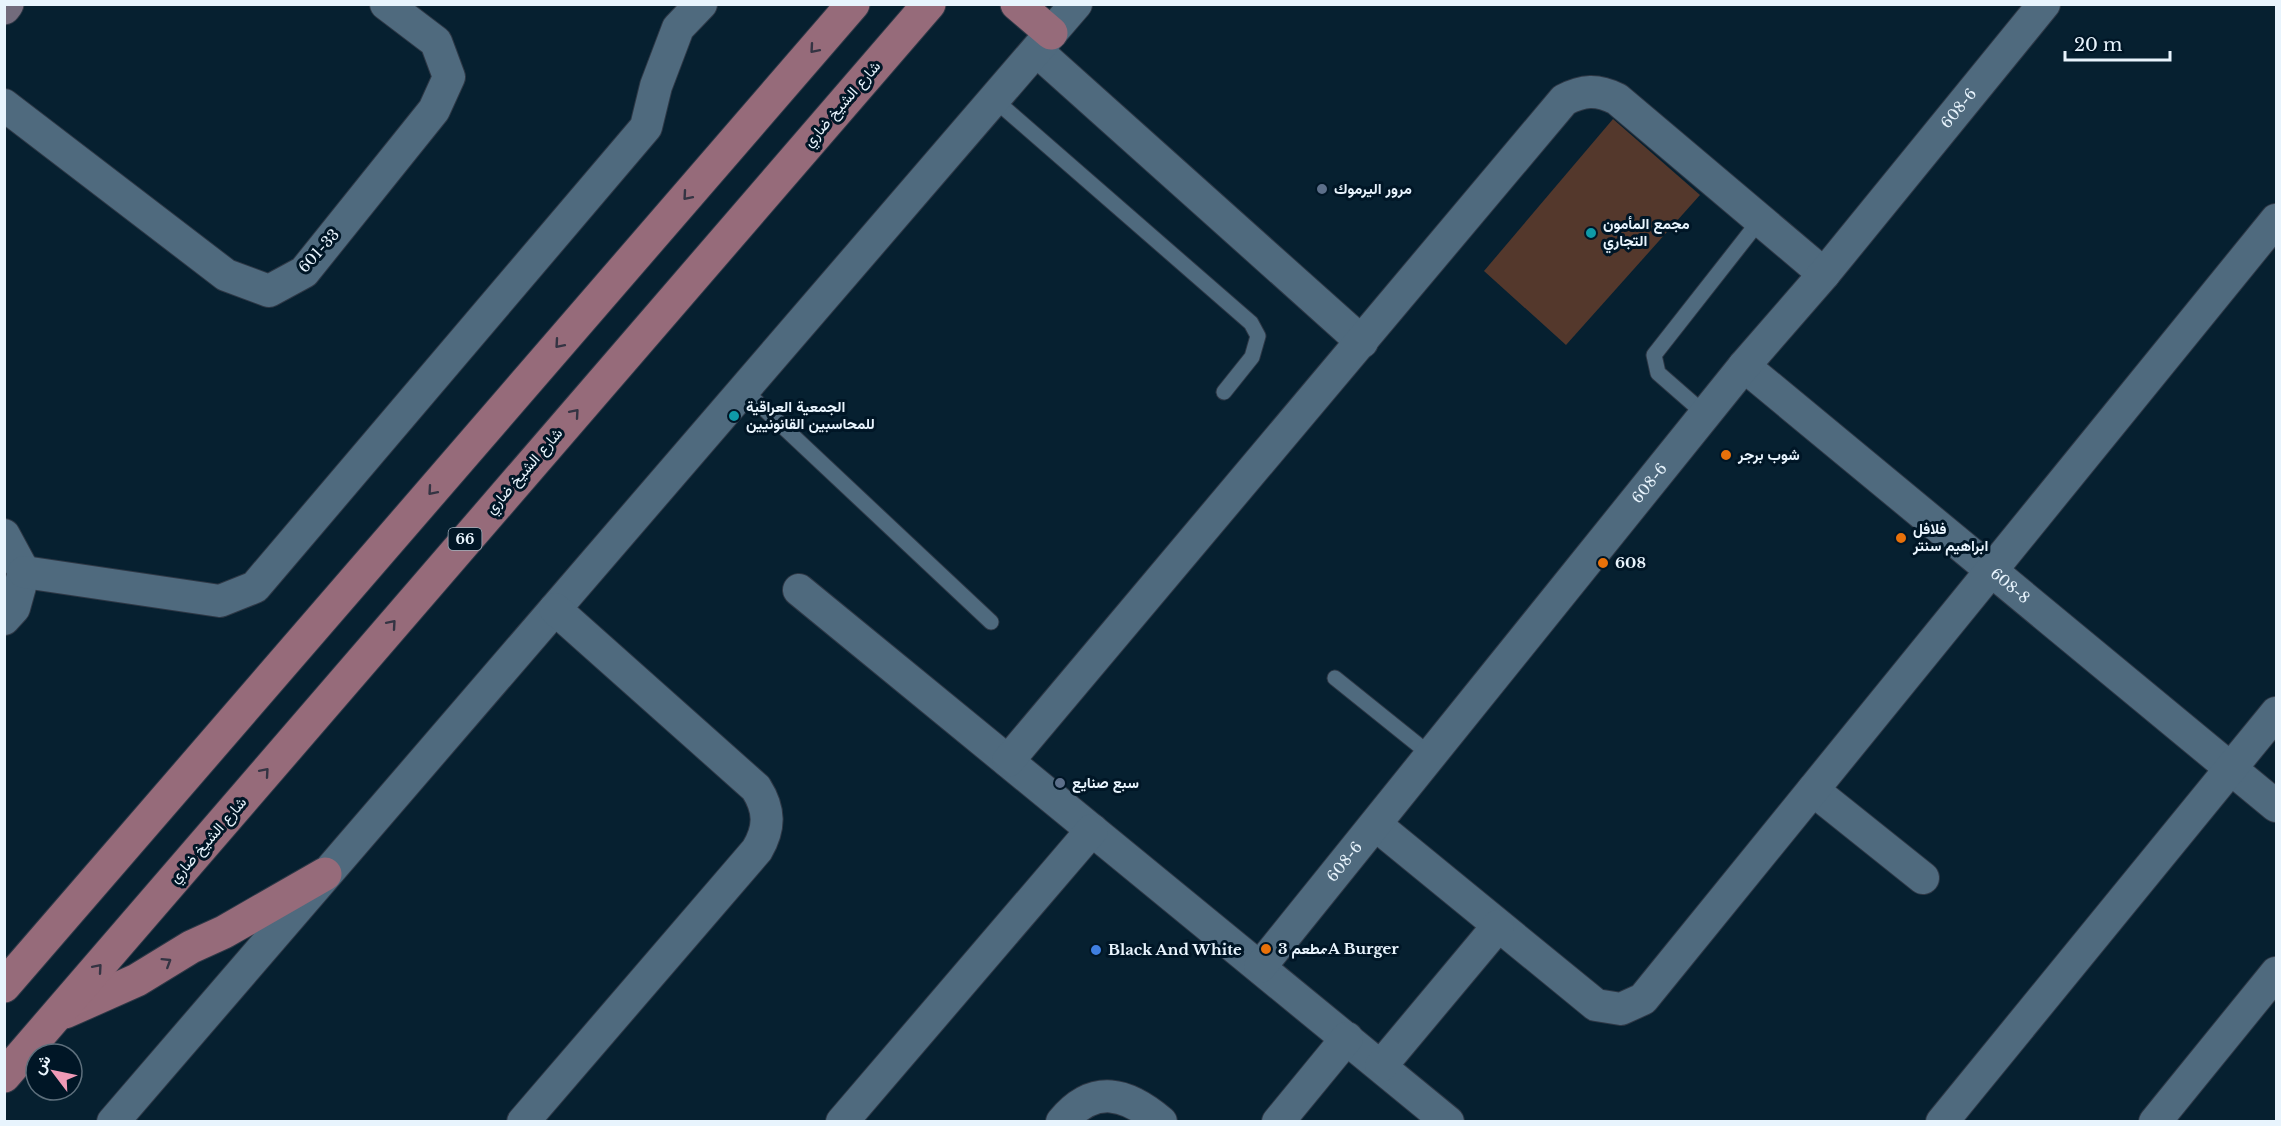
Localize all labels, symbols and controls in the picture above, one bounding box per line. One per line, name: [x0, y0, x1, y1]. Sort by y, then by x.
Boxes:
scale bar: [2065, 24, 2170, 62]
text: 20 m: [2074, 34, 2122, 56]
one-way arrow: [810, 42, 821, 53]
street label: شارع الشيخ ضاري: [799, 57, 887, 153]
street label: 608-6: [1937, 84, 1980, 132]
place label: مرور اليرموك: [1334, 179, 1412, 198]
marker: مرور اليرموك: [1315, 182, 1329, 196]
one-way arrow: [683, 189, 694, 200]
place label: مجمع المأمون التجاري: [1603, 214, 1690, 254]
street label: 601-33: [294, 225, 343, 277]
marker: مجمع المأمون التجاري: [1584, 226, 1598, 240]
one-way arrow: [556, 337, 567, 348]
place label: الجمعية العراقية للمحاسبين القانونيين: [746, 397, 875, 433]
one-way arrow: [568, 409, 579, 420]
marker: الجمعية العراقية للمحاسبين القانونيين: [727, 409, 741, 423]
street label: شارع الشيخ ضاري: [481, 424, 569, 520]
place label: شوب برجر: [1737, 445, 1800, 464]
marker: شوب برجر: [1719, 448, 1733, 462]
street label: 608-6: [1627, 459, 1671, 507]
one-way arrow: [428, 485, 439, 495]
place label: فلافل ابراهيم سنتر: [1912, 519, 1988, 556]
road number: 66: [448, 528, 482, 550]
marker: فلافل ابراهيم سنتر: [1894, 531, 1908, 545]
place label: 608: [1615, 553, 1646, 572]
marker: 608: [1596, 556, 1610, 570]
street label: 608-8: [1987, 564, 2034, 607]
one-way arrow: [385, 620, 396, 631]
one-way arrow: [258, 768, 269, 779]
place label: سبع صنايع: [1072, 773, 1139, 793]
marker: سبع صنايع: [1053, 776, 1067, 790]
street label: شارع الشيخ ضاري: [165, 793, 253, 889]
street label: 608-6: [1322, 838, 1366, 885]
place label: مطعم 3A Burger: [1278, 939, 1399, 959]
place label: Black And White: [1108, 940, 1242, 959]
marker: مطعم 3A Burger: [1259, 942, 1273, 956]
marker: Black And White: [1089, 943, 1103, 957]
one-way arrow: [160, 958, 171, 969]
one-way arrow: [90, 964, 101, 975]
north arrow: [24, 1042, 84, 1102]
text: ش: [28, 1051, 55, 1078]

